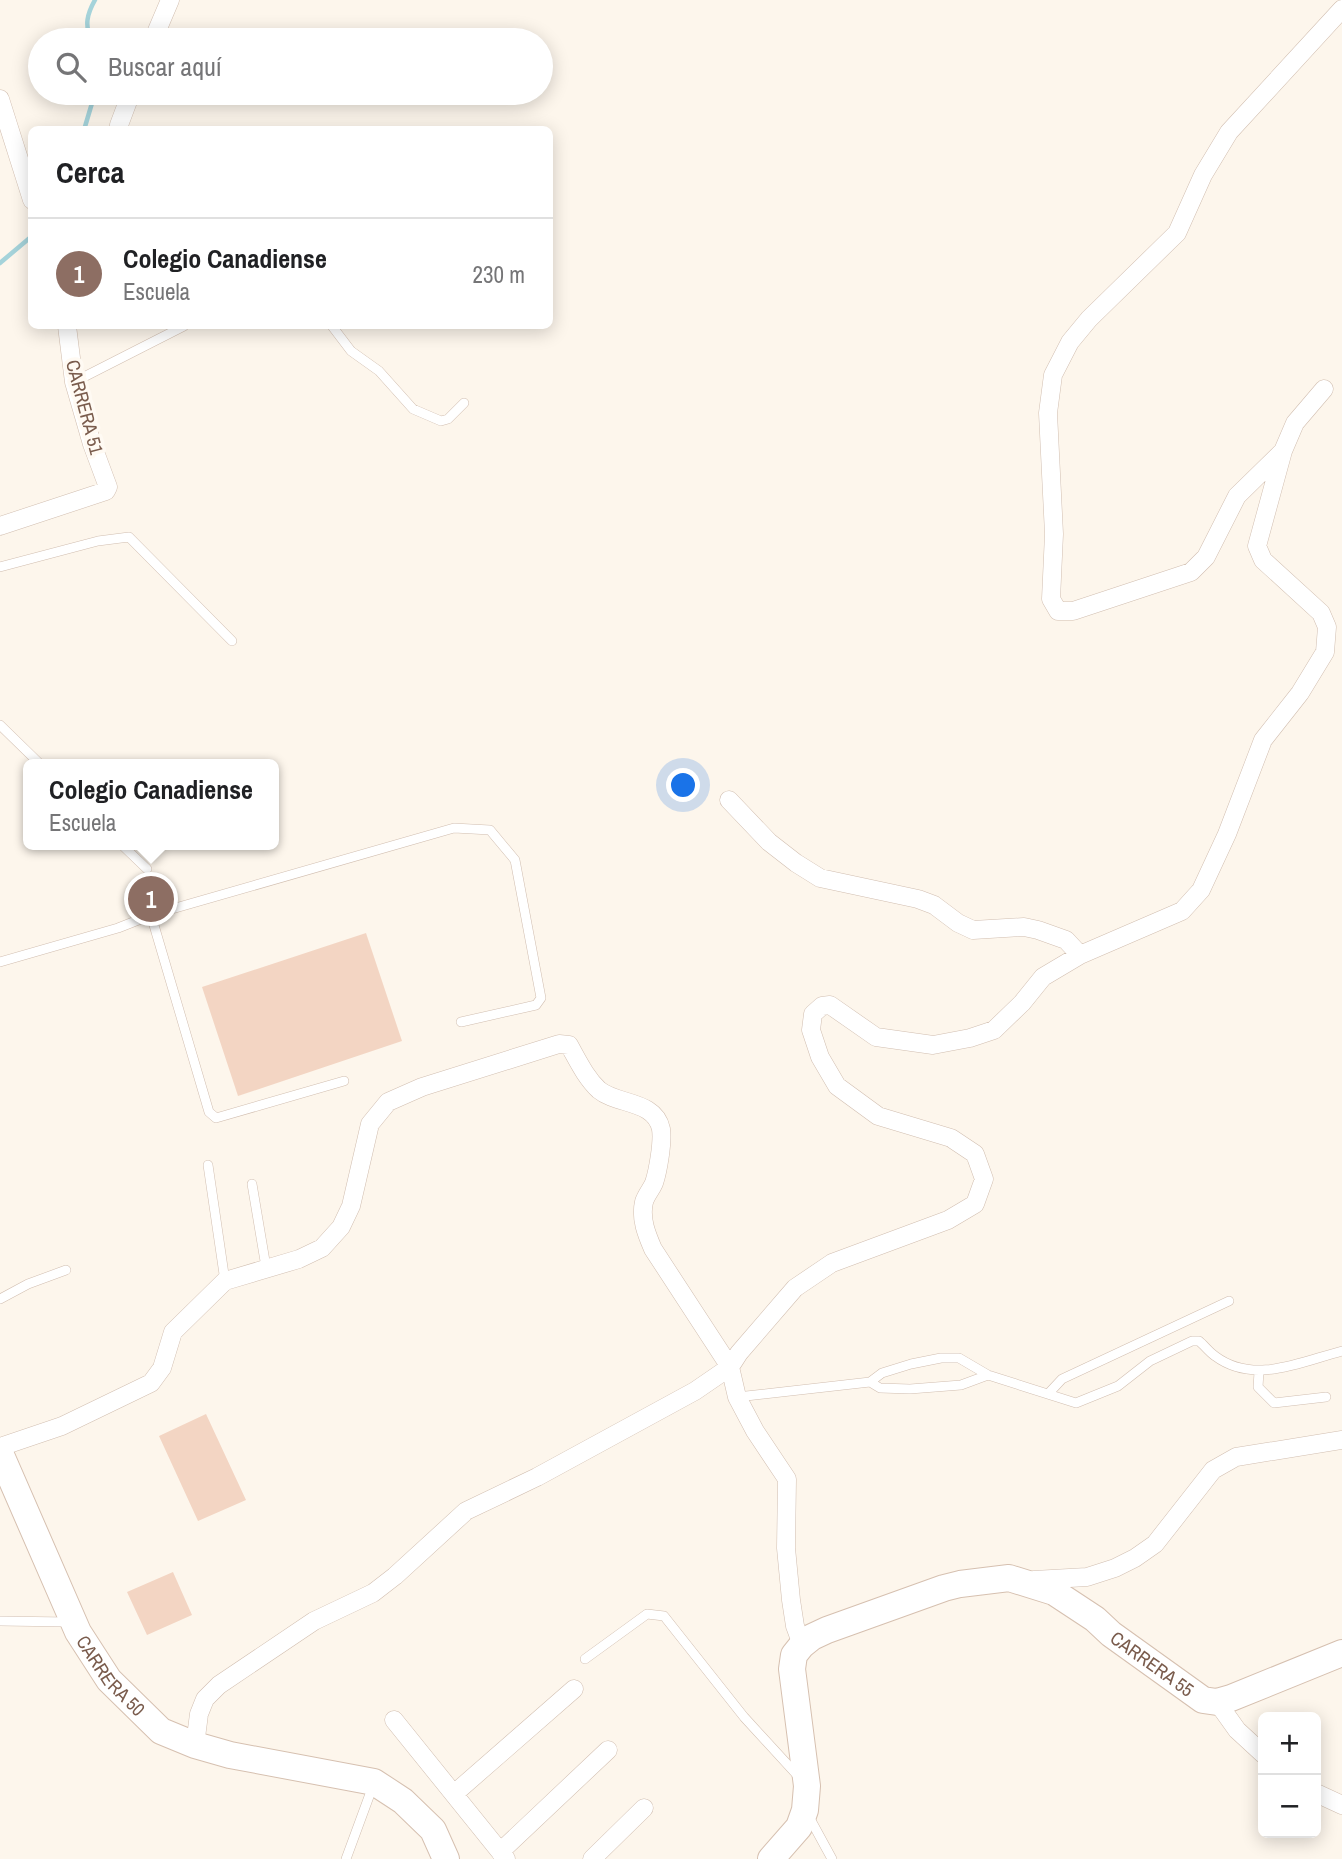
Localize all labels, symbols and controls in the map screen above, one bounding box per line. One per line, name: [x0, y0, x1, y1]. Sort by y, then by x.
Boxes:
search box: [28, 28, 553, 105]
icon: search: [52, 48, 90, 86]
text: Buscar aquí: [108, 49, 222, 84]
text: Cerca: [56, 152, 124, 192]
text: Colegio Canadiense: [123, 241, 327, 276]
text: 1: [74, 259, 84, 290]
text: 230 m: [473, 259, 525, 290]
text: Escuela: [123, 276, 190, 307]
street label: CARRERA 51: [60, 357, 110, 458]
popup: [23, 759, 279, 850]
your location: [666, 768, 700, 802]
text: Colegio Canadiense: [49, 772, 253, 807]
text: Escuela: [49, 807, 116, 838]
pin: 1: [128, 873, 174, 925]
street label: CARRERA 55: [1105, 1625, 1200, 1703]
street label: CARRERA 50: [70, 1630, 151, 1722]
map controls: [1258, 1712, 1321, 1838]
button: +: [1258, 1712, 1321, 1775]
button: −: [1258, 1775, 1321, 1838]

